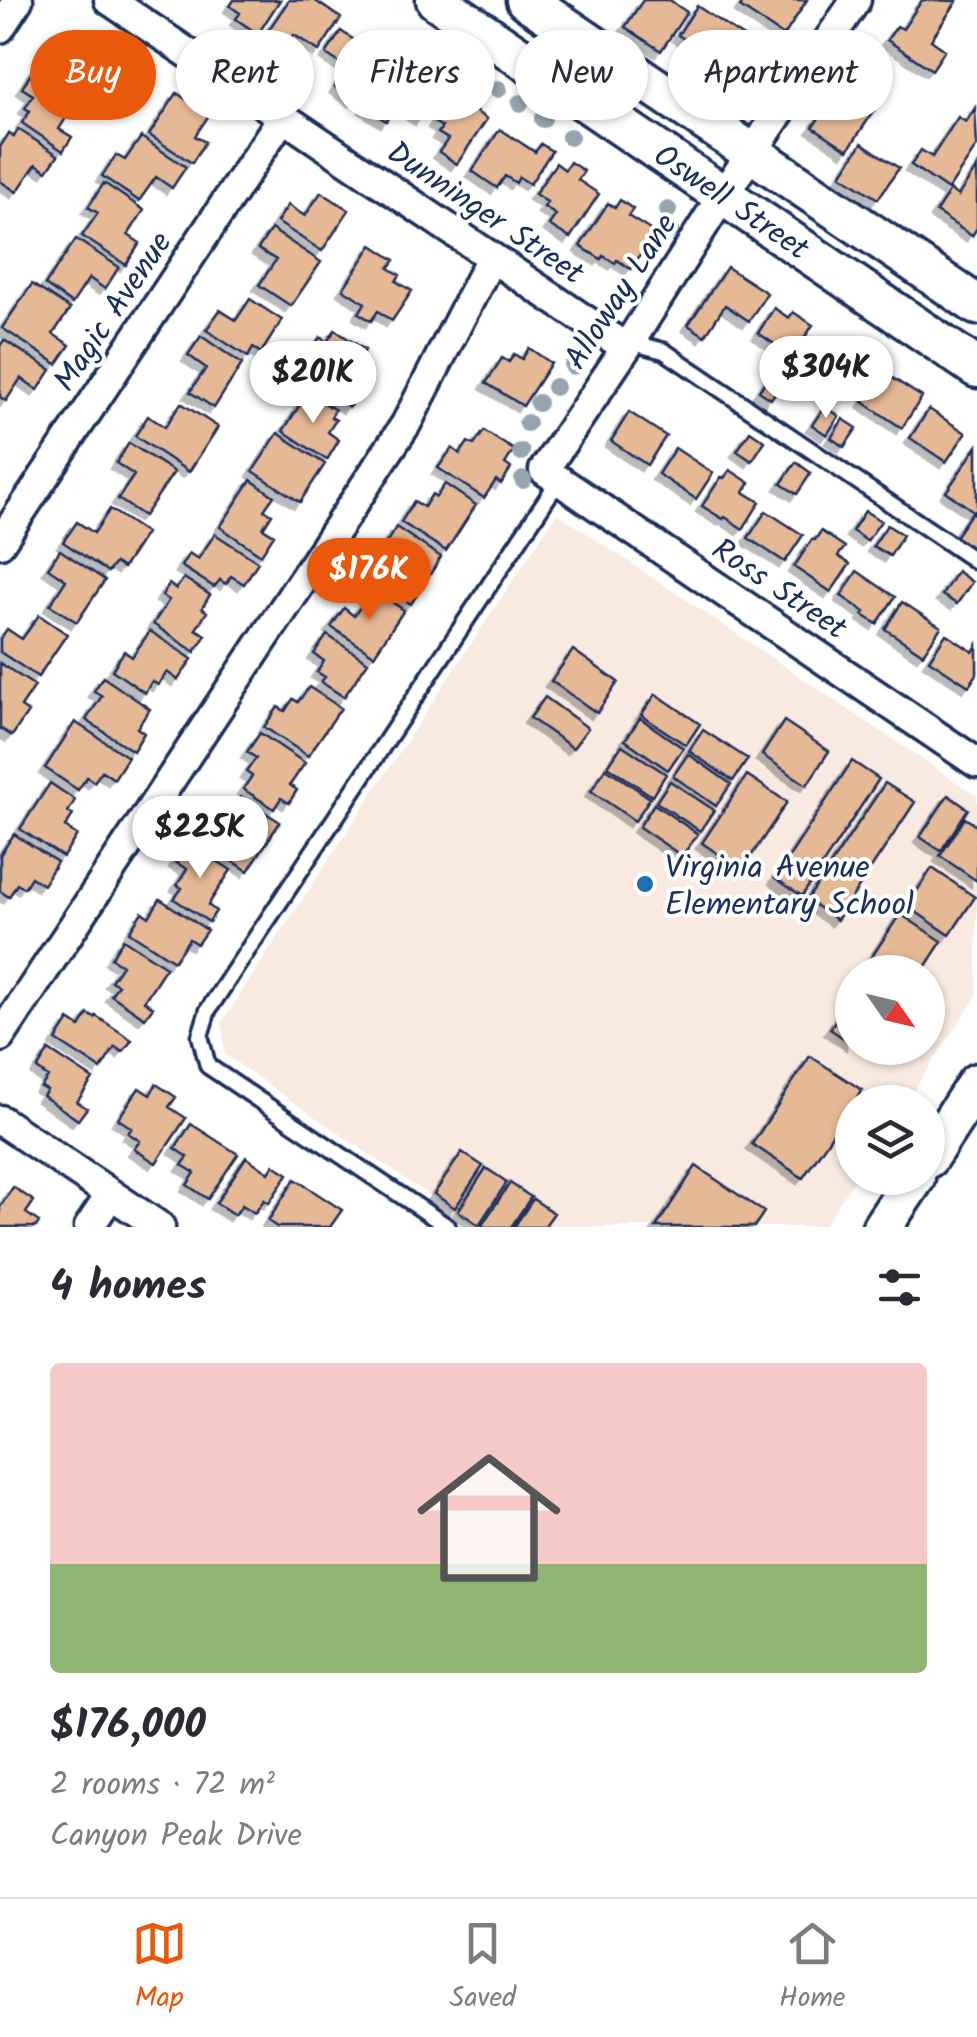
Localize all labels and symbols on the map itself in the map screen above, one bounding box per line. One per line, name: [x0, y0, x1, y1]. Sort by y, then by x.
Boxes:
street label: Dunninger Street: [375, 129, 594, 300]
street label: Oswell Street: [642, 132, 819, 275]
street label: Alloway Lane: [552, 204, 692, 381]
street label: Magic Avenue: [41, 222, 187, 403]
pin: $304K: [756, 336, 896, 421]
pin: $201K: [243, 341, 383, 426]
street label: Ross Street: [700, 526, 857, 655]
pin: $176K: [299, 538, 439, 623]
pin: $225K: [130, 796, 270, 881]
place label: Virginia Avenue Elementary School: [665, 843, 914, 931]
marker: Virginia Avenue Elementary School: [634, 873, 656, 895]
north arrow: [835, 955, 945, 1065]

